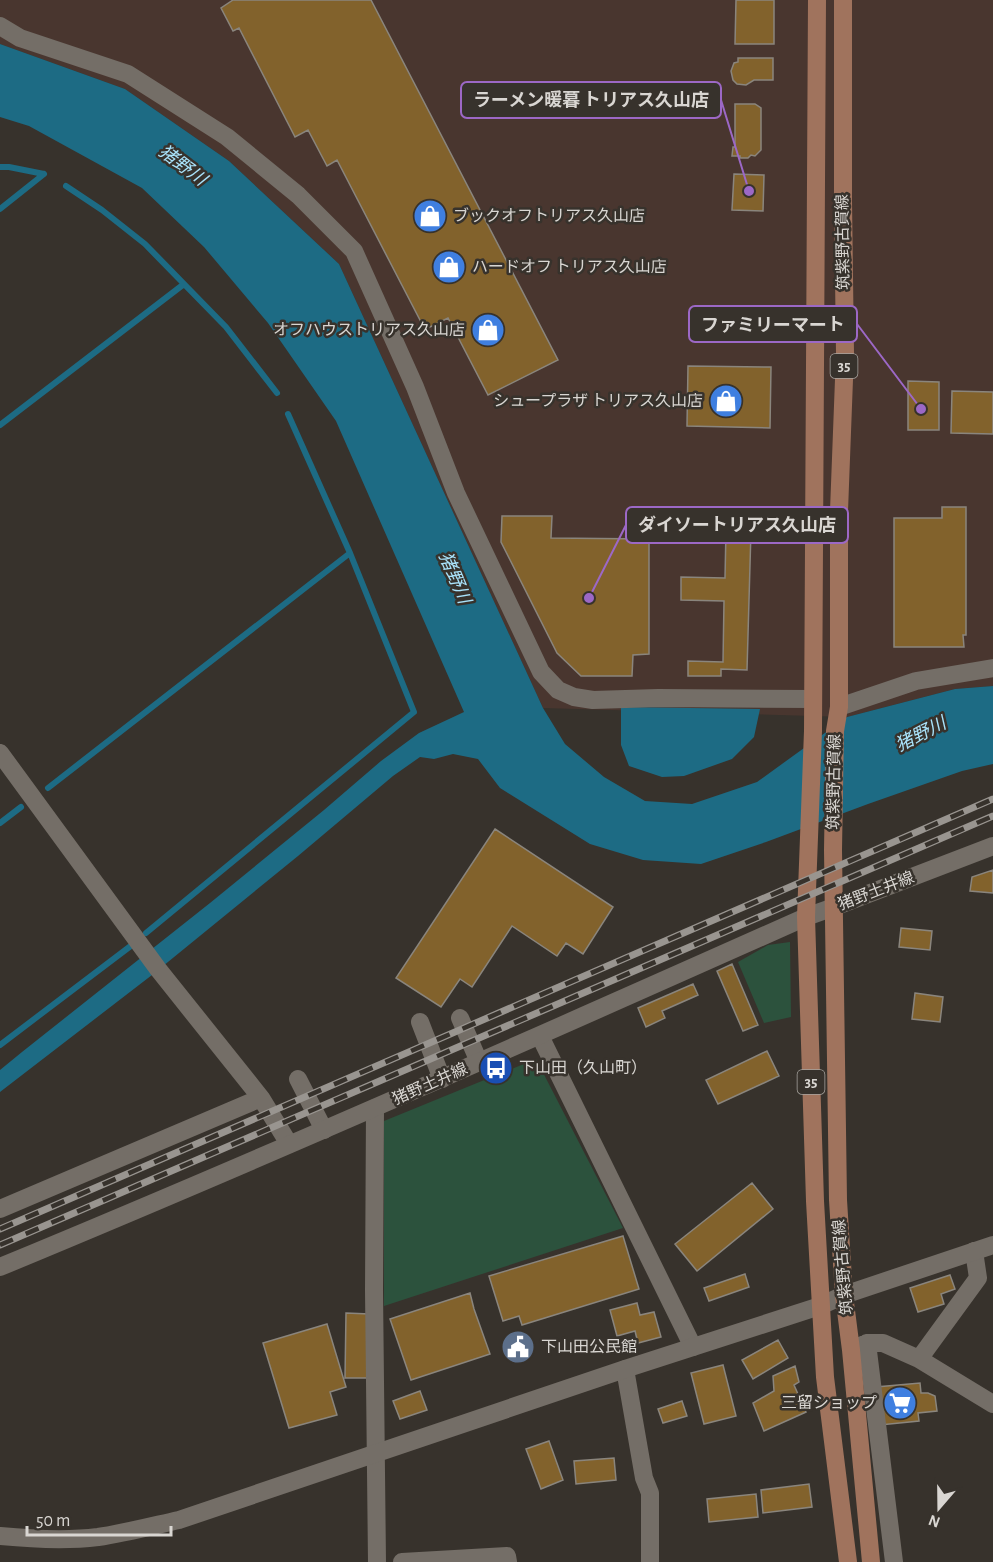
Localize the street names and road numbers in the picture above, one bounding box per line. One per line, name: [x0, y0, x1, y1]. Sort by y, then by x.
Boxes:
street label: 筑紫野古賀線: [833, 194, 852, 290]
road number: 35: [830, 354, 858, 378]
street label: 筑紫野古賀線: [824, 734, 843, 830]
street label: 猪野土井線: [835, 868, 916, 913]
street label: 猪野土井線: [390, 1060, 470, 1108]
road number: 35: [798, 1070, 824, 1094]
street label: 筑紫野古賀線: [830, 1218, 855, 1316]

